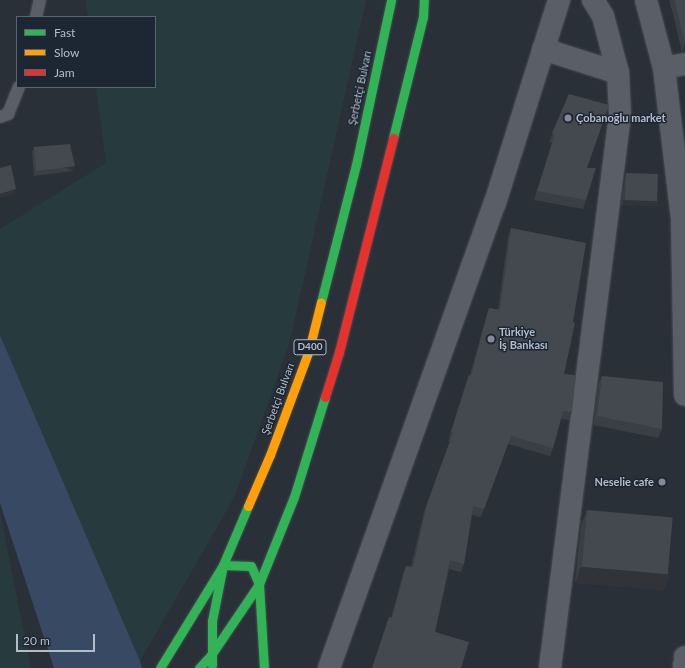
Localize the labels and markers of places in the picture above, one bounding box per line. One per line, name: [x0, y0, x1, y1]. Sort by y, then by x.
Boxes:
place label: Çobanoğlu market: [576, 111, 666, 125]
marker: Çobanoğlu market: [563, 113, 573, 123]
place label: Türkiye İş Bankası: [499, 326, 548, 352]
marker: Türkiye İş Bankası: [486, 334, 496, 344]
place label: Neselie cafe: [595, 475, 654, 489]
marker: Neselie cafe: [657, 477, 667, 487]

